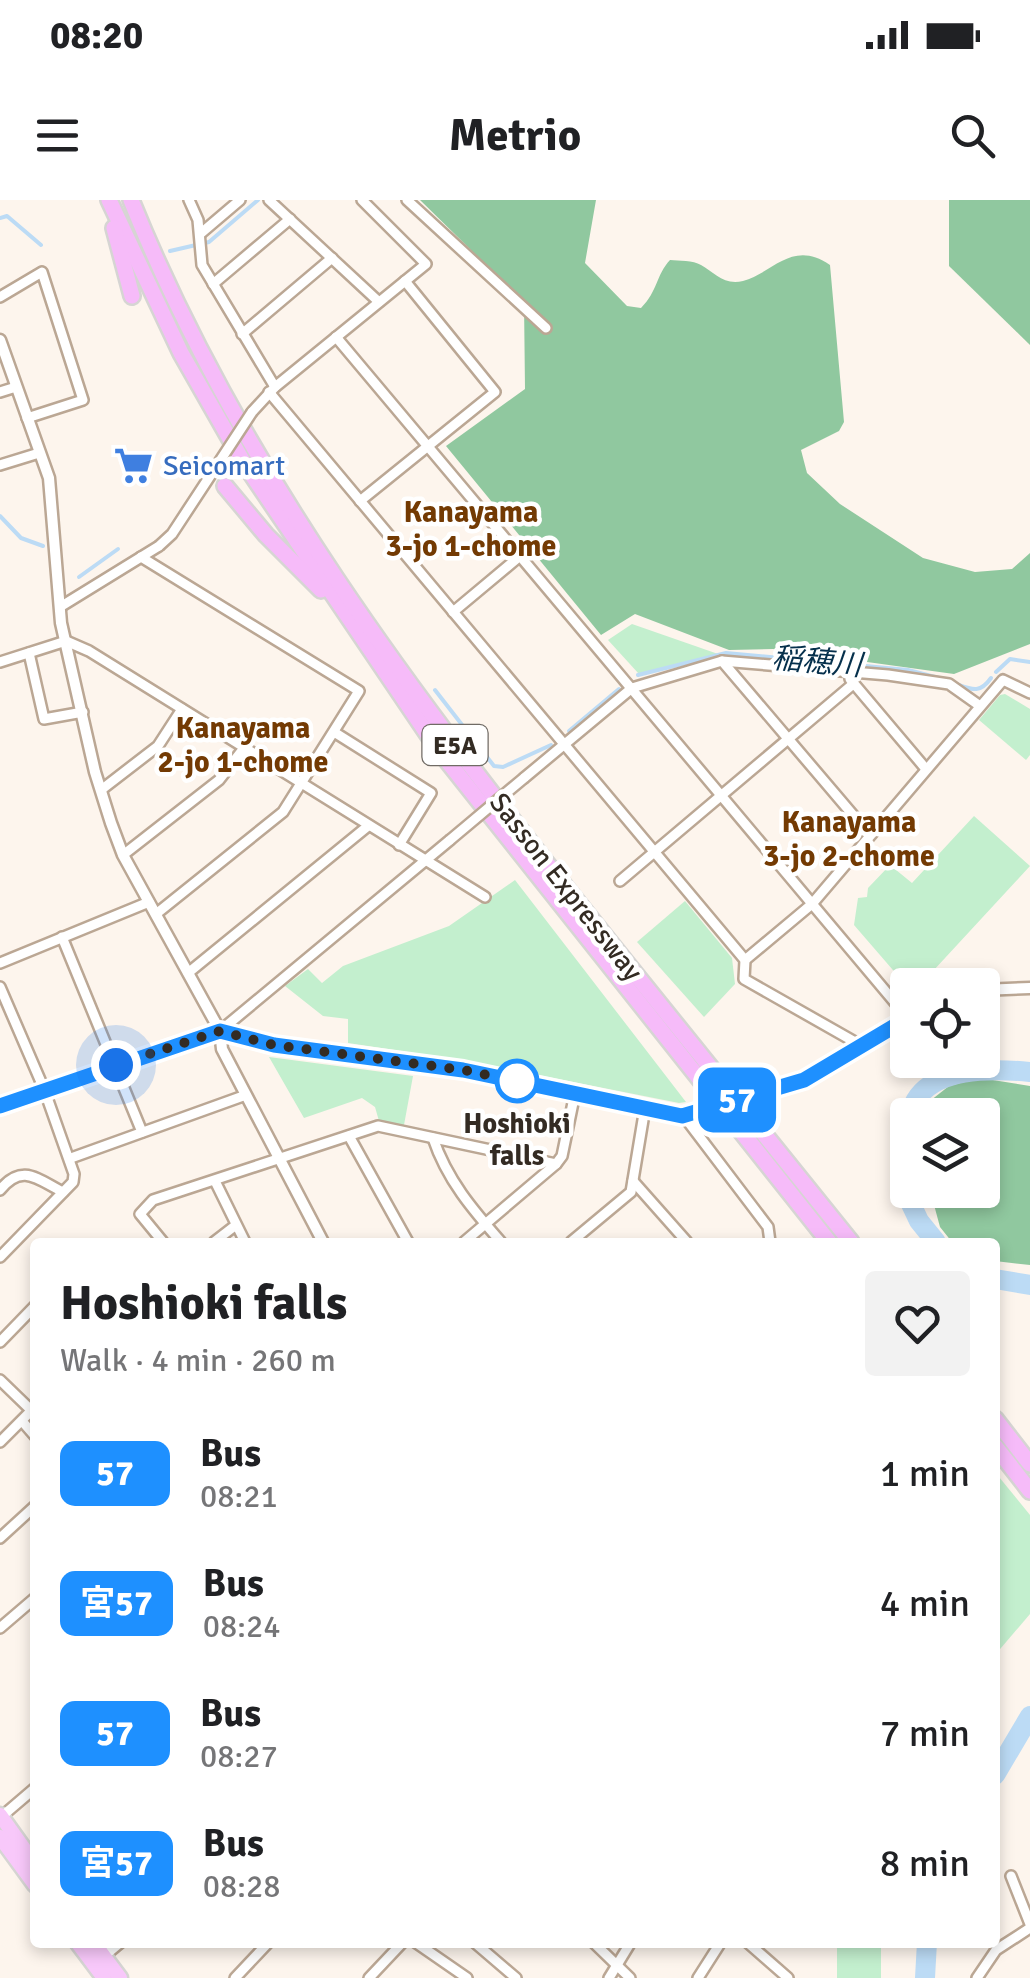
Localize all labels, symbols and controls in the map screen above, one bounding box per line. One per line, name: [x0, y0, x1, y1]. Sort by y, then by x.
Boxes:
text: 08:20: [50, 12, 143, 59]
icon: menu: [30, 108, 85, 163]
text: Metrio: [449, 108, 581, 163]
icon: search: [945, 108, 1000, 163]
supermarket icon: Seicomart: [112, 445, 154, 487]
place label: Seicomart: [163, 449, 285, 483]
district label: Kanayama 3-jo 1-chome: [385, 494, 557, 565]
water label: 稲穂川: [771, 640, 866, 685]
district label: Kanayama 2-jo 1-chome: [157, 710, 329, 781]
road number: E5A: [422, 725, 488, 765]
street label: Sasson Expressway: [482, 786, 650, 988]
district label: Kanayama 3-jo 2-chome: [763, 804, 935, 875]
map controls: [890, 968, 1000, 1208]
button: locate: [890, 968, 1000, 1078]
your location: [91, 1040, 141, 1090]
marker: Hoshioki falls: [496, 1060, 538, 1102]
line badge: 57: [692, 1068, 782, 1132]
text: 57: [718, 1079, 756, 1122]
button: layers: [890, 1098, 1000, 1208]
place label: Hoshioki falls: [463, 1107, 571, 1173]
button: heart: [865, 1271, 970, 1376]
text: Hoshioki falls: [60, 1274, 347, 1333]
text: Walk · 4 min · 260 m: [60, 1341, 336, 1380]
text: Bus: [200, 1430, 261, 1477]
text: 1 min: [880, 1450, 970, 1497]
text: 57: [96, 1452, 134, 1495]
text: 08:21: [200, 1477, 278, 1516]
text: Bus: [203, 1560, 264, 1607]
text: 4 min: [880, 1580, 970, 1627]
text: 宮57: [80, 1582, 153, 1625]
text: 08:24: [203, 1607, 281, 1646]
text: Bus: [200, 1690, 261, 1737]
text: 7 min: [880, 1710, 970, 1757]
text: 57: [96, 1712, 134, 1755]
text: 08:27: [200, 1737, 278, 1776]
text: Bus: [203, 1820, 264, 1867]
text: 8 min: [880, 1840, 970, 1887]
text: 宮57: [80, 1842, 153, 1885]
text: 08:28: [203, 1867, 281, 1906]

